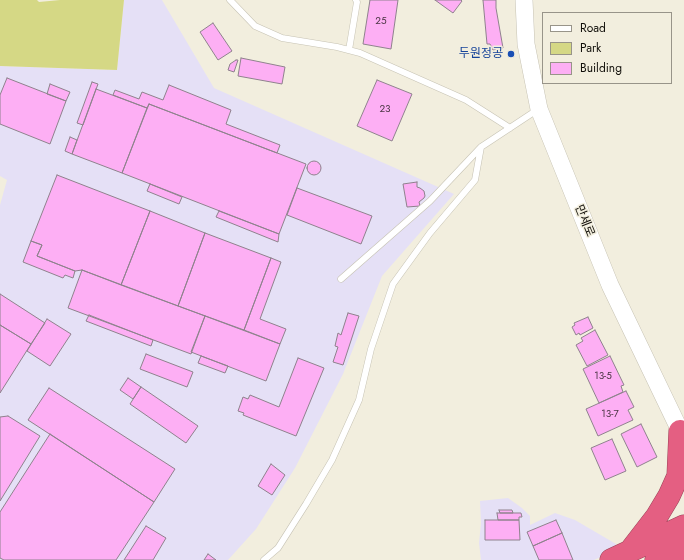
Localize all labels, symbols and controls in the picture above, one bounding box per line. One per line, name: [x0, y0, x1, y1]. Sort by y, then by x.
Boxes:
legend: [542, 12, 672, 84]
house number: 25: [375, 16, 387, 28]
text: Road: [580, 19, 606, 37]
text: Park: [580, 39, 601, 57]
place label: 두원정공: [459, 47, 503, 61]
marker: 두원정공: [506, 49, 516, 59]
text: Building: [580, 59, 622, 77]
house number: 23: [379, 104, 391, 116]
street label: 만세로: [571, 203, 597, 239]
house number: 13-5: [594, 371, 612, 383]
house number: 13-7: [601, 409, 619, 421]

